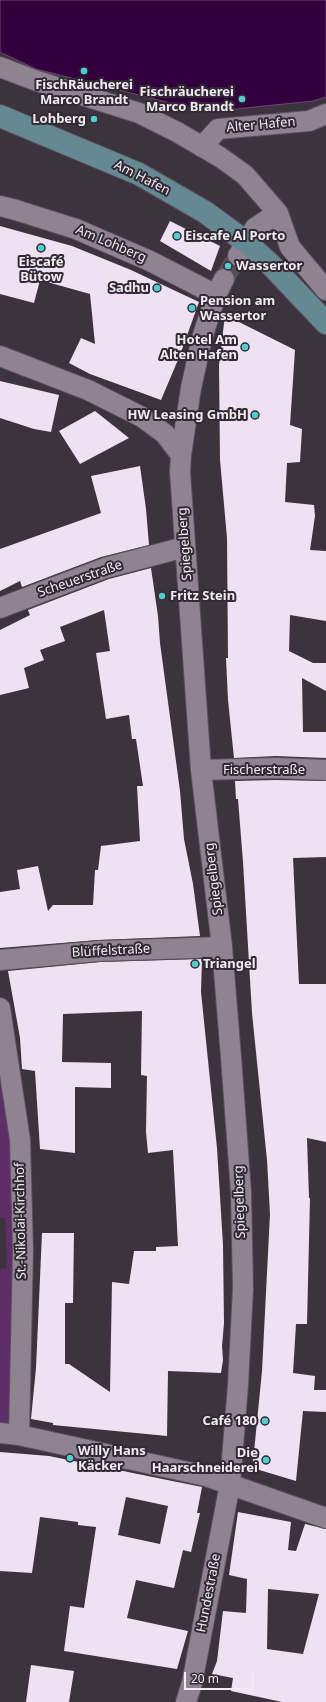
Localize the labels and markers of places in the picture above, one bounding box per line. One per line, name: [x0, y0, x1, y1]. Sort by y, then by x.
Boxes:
marker: FischRäucherei Marco Brandt: [79, 66, 89, 76]
place label: FischRäucherei Marco Brandt: [35, 77, 133, 108]
place label: Fischräucherei Marco Brandt: [139, 84, 234, 115]
marker: Fischräucherei Marco Brandt: [237, 94, 247, 104]
place label: Lohberg: [32, 111, 86, 127]
marker: Lohberg: [89, 114, 99, 124]
place label: Eiscafe Al Porto: [185, 228, 285, 244]
marker: Eiscafe Al Porto: [172, 231, 182, 241]
marker: Eiscafé Bütow: [36, 243, 46, 253]
place label: Eiscafé Bütow: [19, 254, 63, 285]
place label: Wassertor: [236, 258, 302, 274]
marker: Wassertor: [223, 261, 233, 271]
place label: Sadhu: [109, 280, 149, 296]
marker: Sadhu: [152, 283, 162, 293]
place label: Pension am Wassertor: [200, 293, 275, 324]
marker: Pension am Wassertor: [187, 303, 197, 313]
place label: Hotel Am Alten Hafen: [160, 332, 237, 363]
marker: Hotel Am Alten Hafen: [240, 342, 250, 352]
place label: HW Leasing GmbH: [128, 407, 247, 423]
marker: HW Leasing GmbH: [250, 410, 260, 420]
place label: Fritz Stein: [170, 588, 235, 604]
marker: Fritz Stein: [157, 591, 167, 601]
place label: Triangel: [203, 956, 256, 972]
marker: Triangel: [190, 959, 200, 969]
place label: Café 180: [202, 1413, 257, 1429]
marker: Café 180: [260, 1416, 270, 1426]
place label: Willy Hans Käcker: [78, 1443, 146, 1474]
place label: Die Haarschneiderei: [152, 1445, 258, 1476]
marker: Willy Hans Käcker: [65, 1453, 75, 1463]
marker: Die Haarschneiderei: [261, 1455, 271, 1465]

